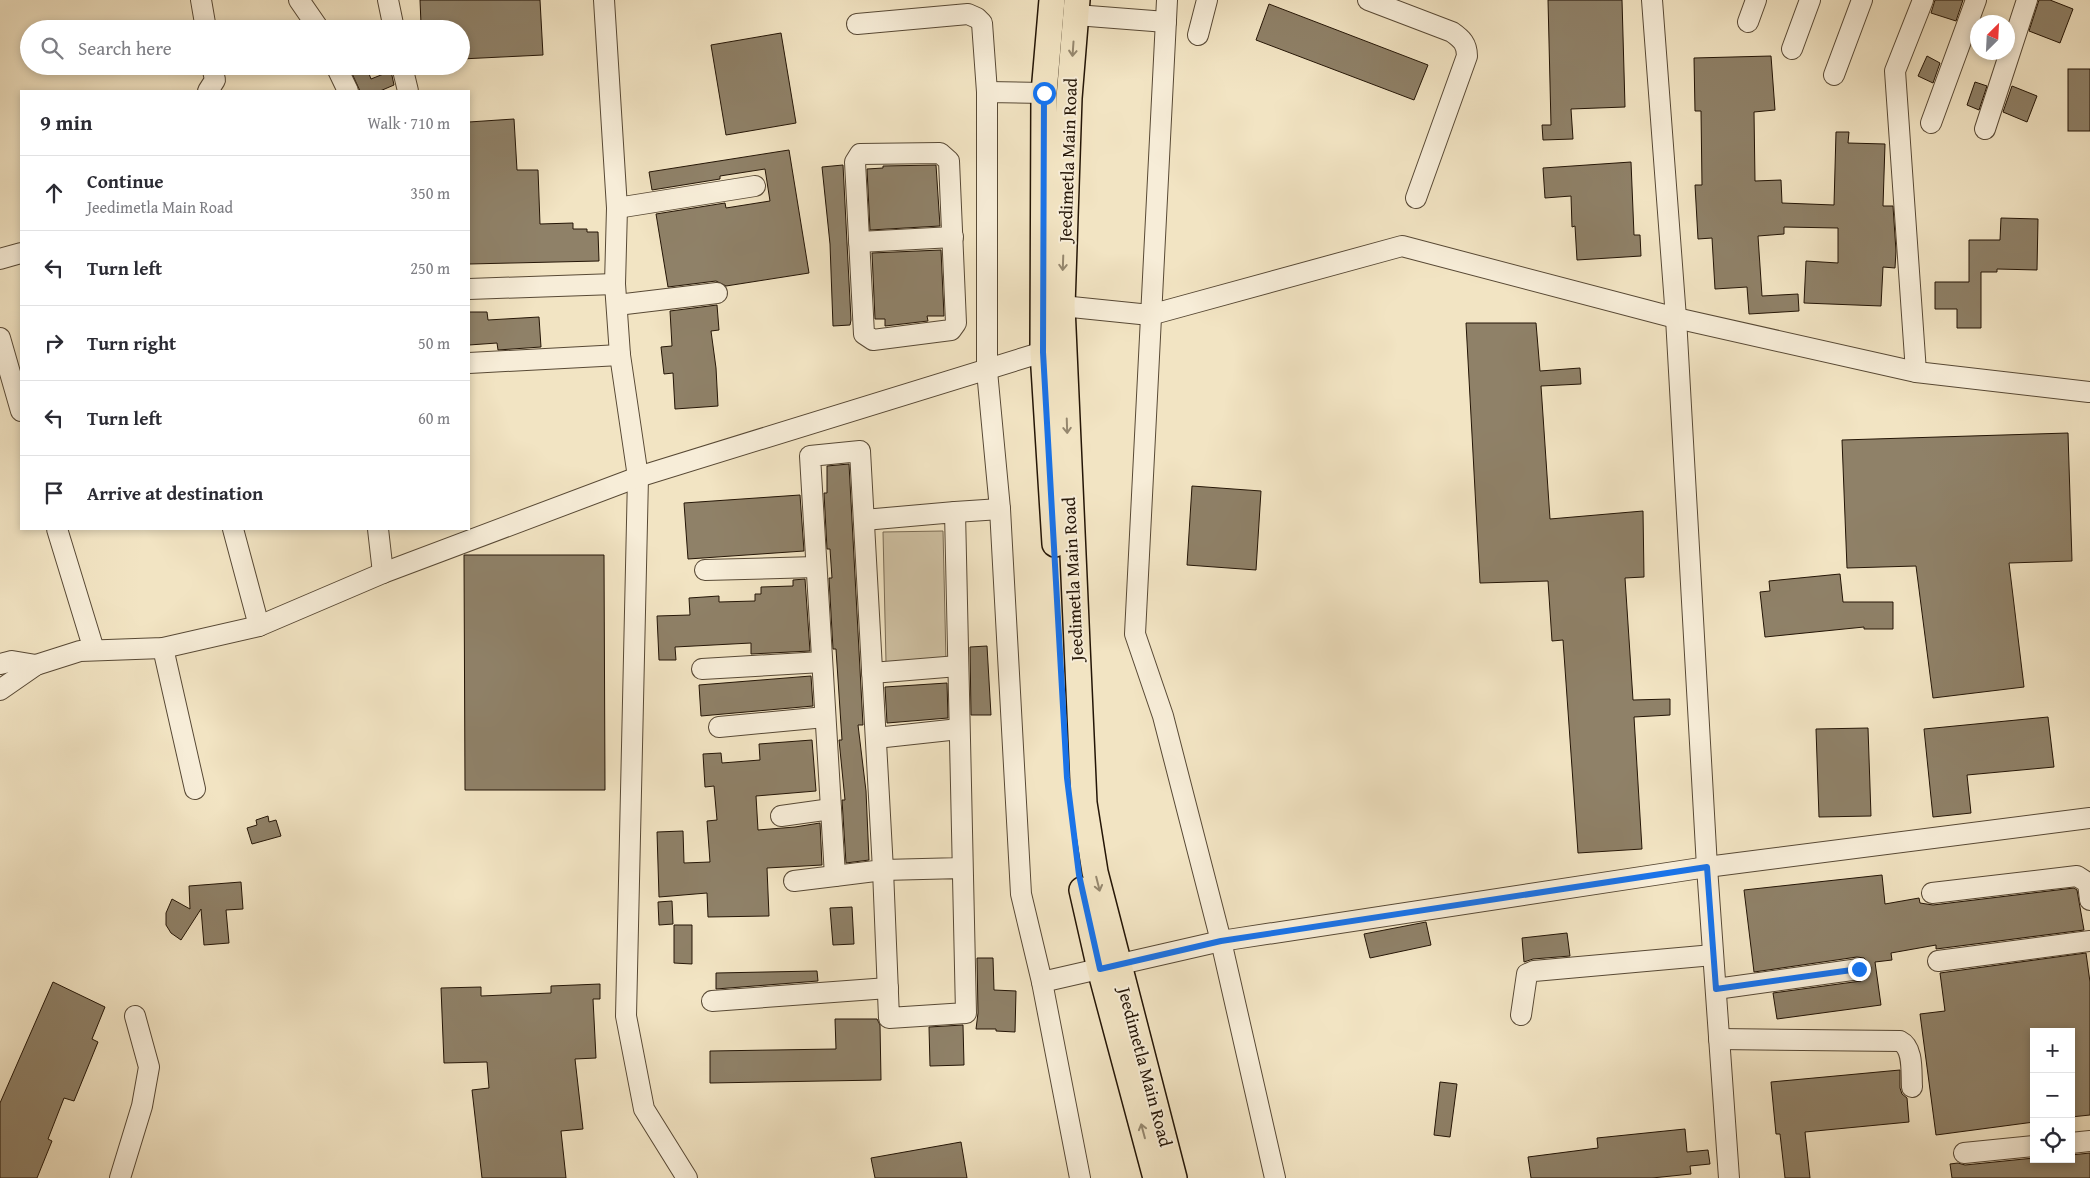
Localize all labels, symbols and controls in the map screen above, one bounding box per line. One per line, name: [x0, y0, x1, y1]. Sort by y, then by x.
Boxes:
north arrow: [1970, 15, 2015, 60]
search box: [20, 20, 470, 75]
icon: search: [38, 34, 66, 62]
text: Search here: [78, 34, 172, 62]
one-way arrow: [1068, 40, 1078, 56]
street label: Jeedimetla Main Road: [1051, 77, 1084, 245]
route start: [1033, 82, 1056, 105]
text: 9 min: [40, 107, 92, 138]
text: Walk · 710 m: [367, 111, 450, 135]
text: Continue: [87, 167, 164, 195]
icon: ahead: [40, 179, 68, 207]
text: 350 m: [410, 181, 450, 205]
text: Jeedimetla Main Road: [87, 195, 233, 219]
icon: left: [40, 254, 68, 282]
text: Turn left: [87, 254, 162, 282]
one-way arrow: [1059, 255, 1068, 271]
text: 250 m: [410, 256, 450, 280]
icon: right: [40, 329, 68, 357]
text: Turn right: [87, 329, 176, 357]
text: 50 m: [418, 331, 450, 355]
icon: left: [40, 404, 68, 432]
text: Turn left: [87, 404, 162, 432]
text: 60 m: [418, 406, 450, 430]
one-way arrow: [1062, 417, 1071, 433]
icon: arrive: [40, 479, 68, 507]
text: Arrive at destination: [87, 479, 263, 507]
street label: Jeedimetla Main Road: [1055, 496, 1090, 664]
one-way arrow: [1094, 876, 1103, 892]
route end: [1848, 958, 1871, 981]
street label: Jeedimetla Main Road: [1111, 982, 1180, 1150]
map controls: [2030, 1028, 2075, 1163]
button: +: [2030, 1028, 2075, 1073]
button: −: [2030, 1073, 2075, 1118]
button: locate: [2030, 1118, 2075, 1163]
one-way arrow: [1138, 1123, 1147, 1139]

